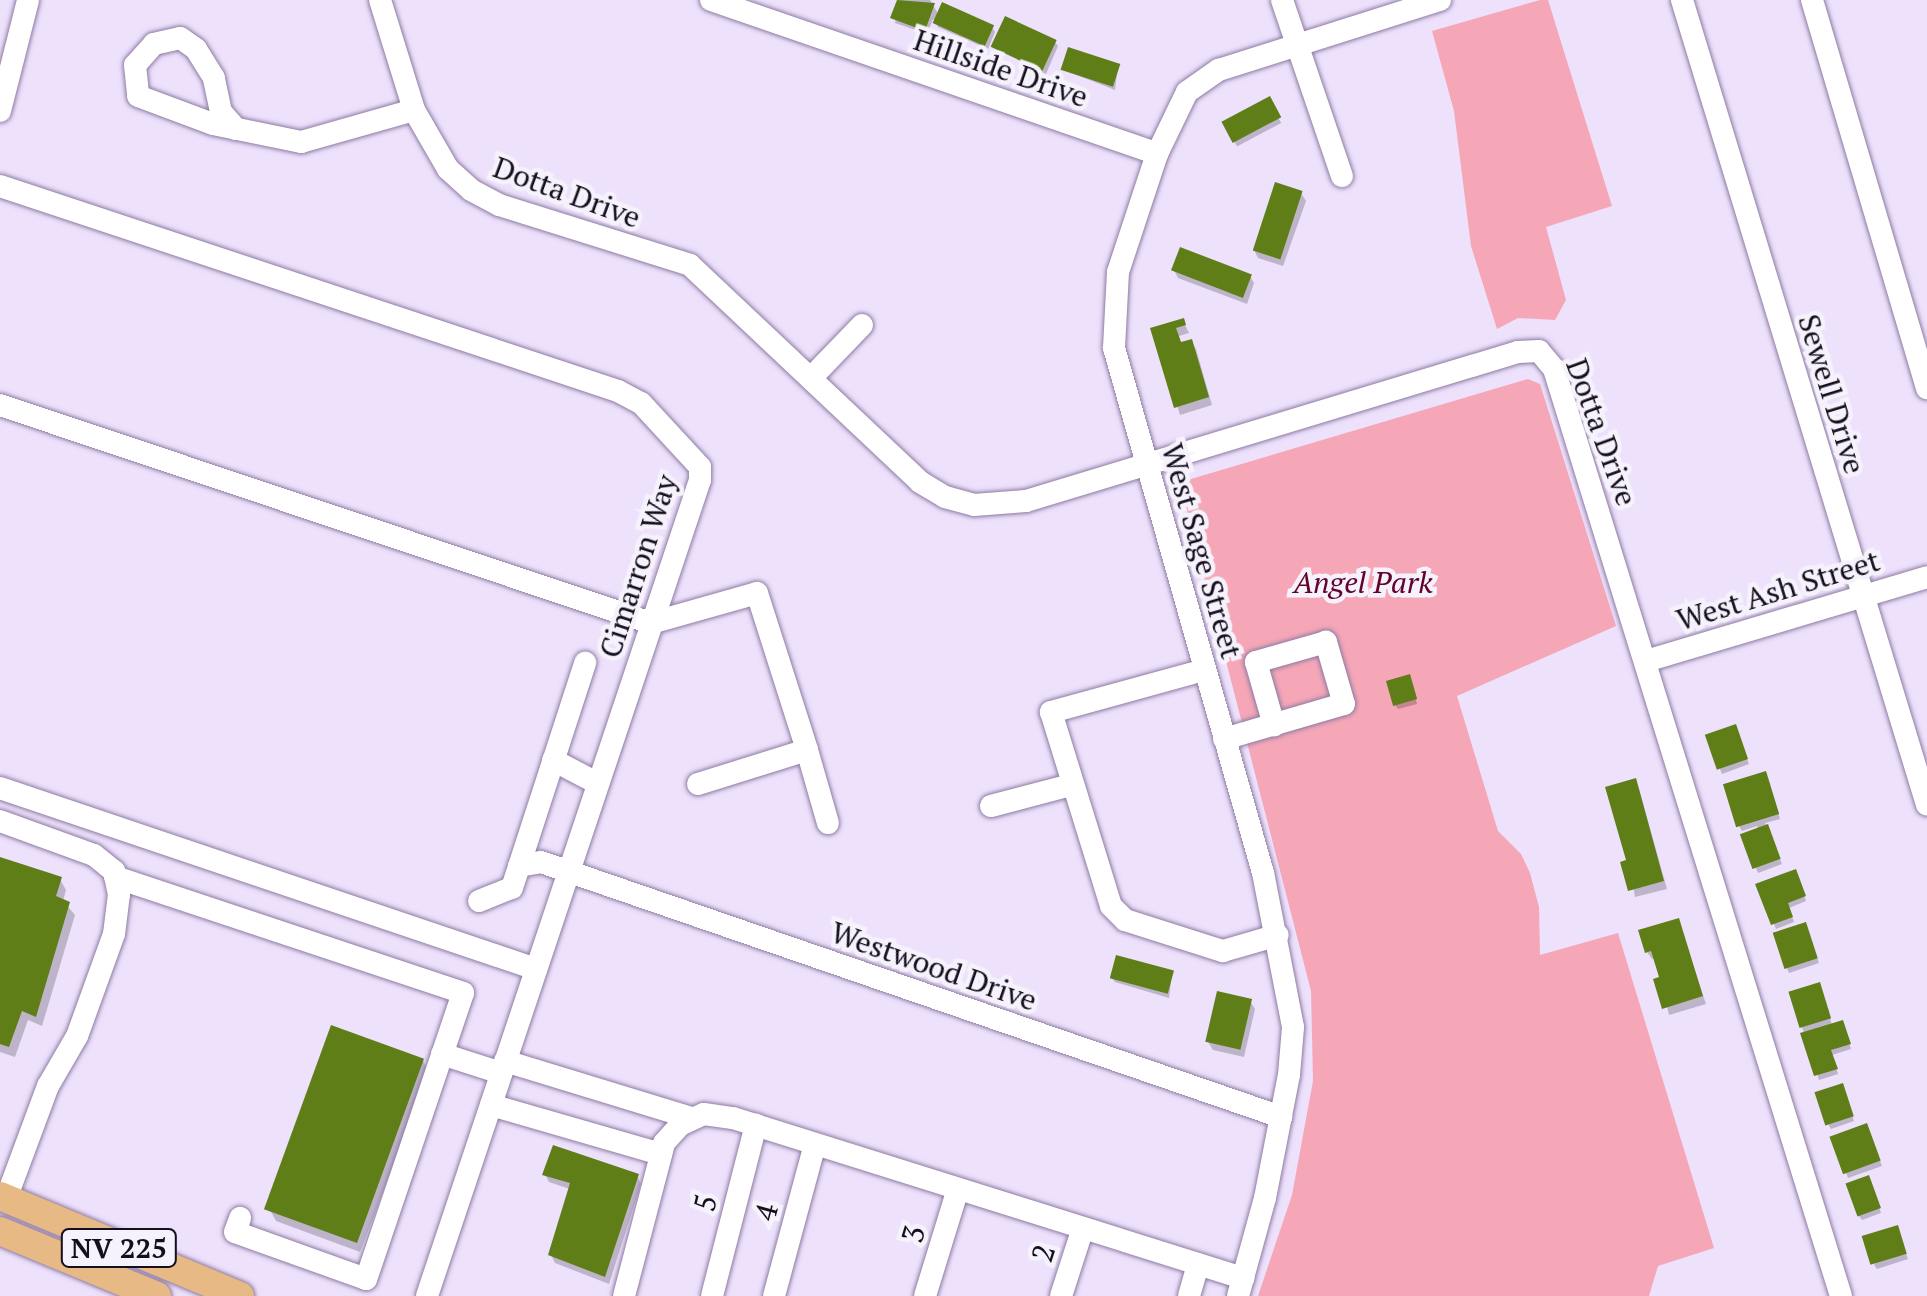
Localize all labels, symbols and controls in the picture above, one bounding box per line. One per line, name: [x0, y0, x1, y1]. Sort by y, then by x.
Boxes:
street label: Hillside Drive: [909, 21, 1093, 115]
street label: Dotta Drive: [489, 149, 645, 235]
street label: Sewell Drive: [1791, 310, 1873, 478]
street label: Dotta Drive: [1559, 354, 1645, 510]
street label: West Sage Street: [1154, 439, 1250, 663]
street label: Cimarron Way: [591, 470, 685, 662]
street label: West Ash Street: [1672, 542, 1884, 638]
park label: Angel Park: [1293, 564, 1433, 600]
street label: Westwood Drive: [826, 914, 1042, 1018]
street label: 5: [686, 1191, 724, 1215]
street label: 4: [747, 1200, 785, 1224]
street label: 3: [893, 1221, 933, 1247]
road number: NV 225: [59, 1225, 179, 1271]
street label: 2: [1023, 1240, 1063, 1266]

